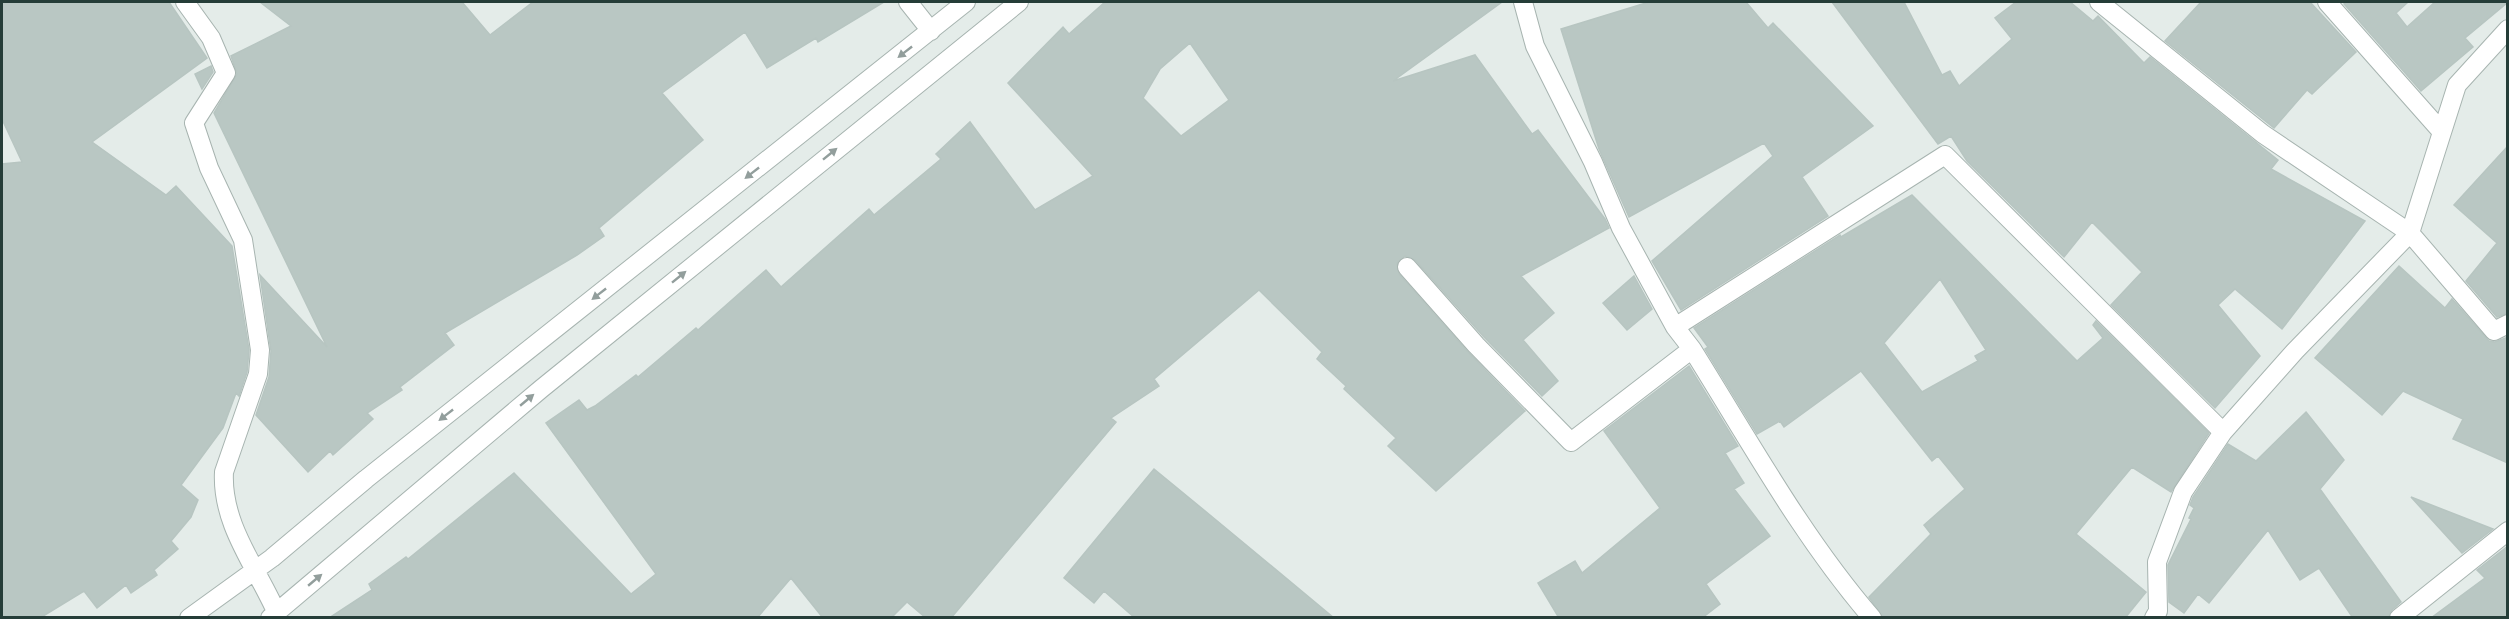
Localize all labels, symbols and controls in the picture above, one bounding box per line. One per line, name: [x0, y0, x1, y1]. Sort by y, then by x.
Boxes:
one-way arrow: [897, 45, 912, 57]
one-way arrow: [823, 149, 838, 161]
one-way arrow: [745, 166, 760, 179]
one-way arrow: [671, 270, 687, 283]
one-way arrow: [591, 288, 607, 301]
one-way arrow: [519, 394, 534, 407]
one-way arrow: [438, 409, 454, 422]
one-way arrow: [307, 574, 323, 587]

